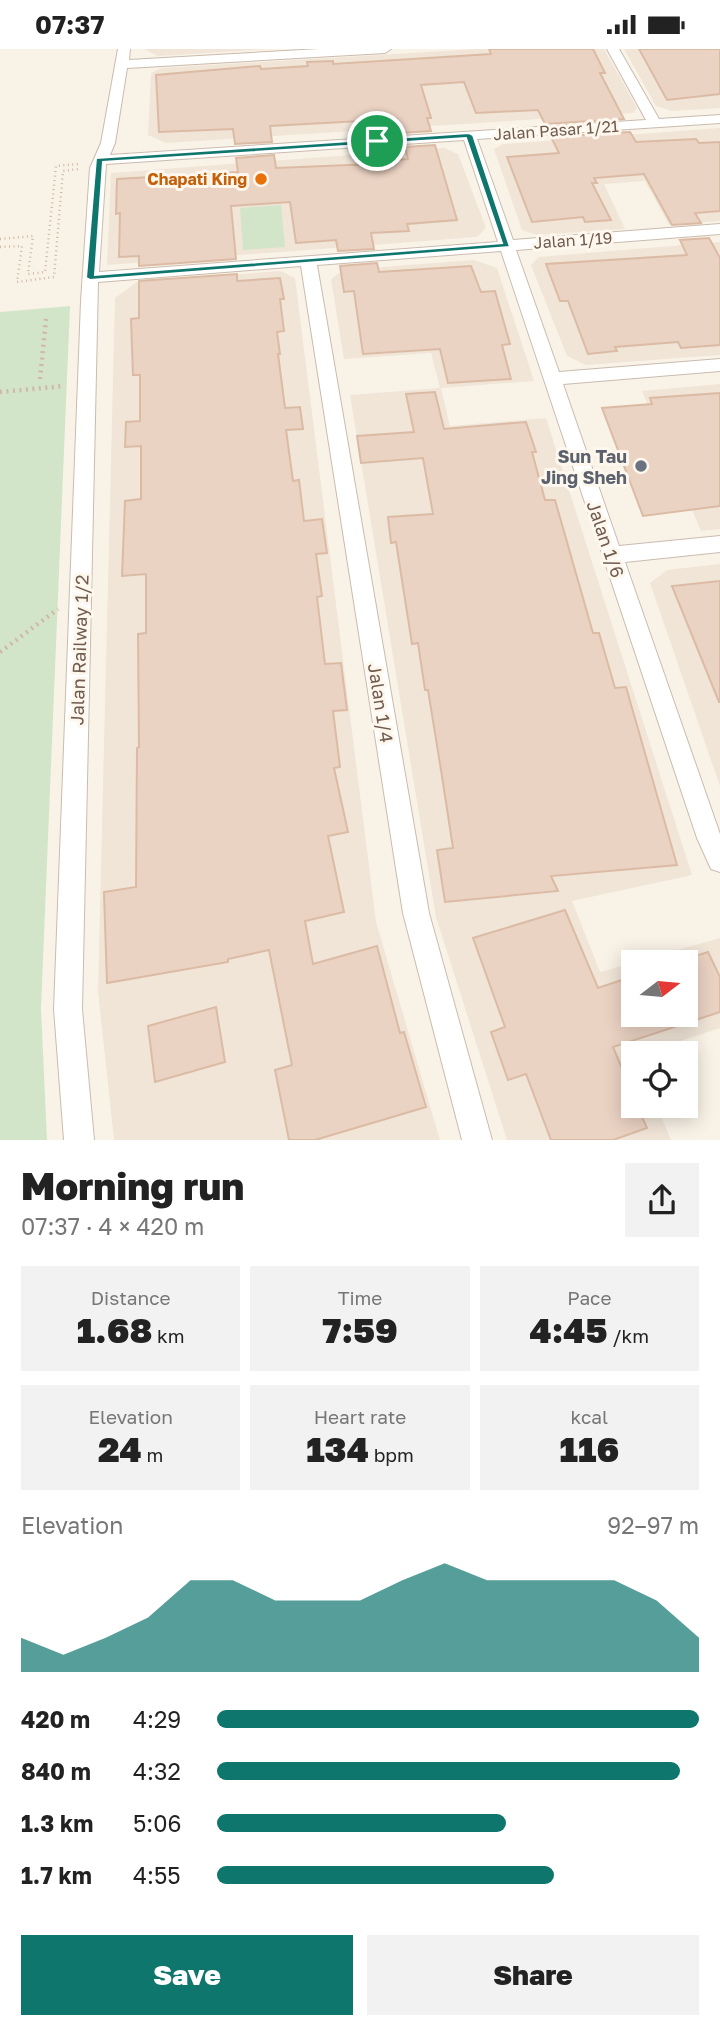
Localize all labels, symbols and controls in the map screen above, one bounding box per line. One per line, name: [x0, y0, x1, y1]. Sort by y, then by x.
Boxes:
text: 07:37: [35, 9, 104, 40]
pin: [347, 111, 407, 171]
street label: Jalan Pasar 1/21: [493, 116, 620, 144]
icon: arrive: [358, 122, 396, 160]
place label: Chapati King: [147, 169, 247, 189]
marker: Chapati King: [253, 171, 269, 187]
street label: Jalan 1/19: [533, 227, 613, 253]
place label: Sun Tau Jing Sheh: [541, 445, 627, 488]
marker: Sun Tau Jing Sheh: [633, 458, 649, 474]
street label: Jalan 1/6: [583, 498, 629, 580]
street label: Jalan Railway 1/2: [65, 574, 93, 726]
street label: Jalan 1/4: [364, 662, 398, 744]
north arrow: [621, 950, 698, 1027]
map controls: [621, 950, 698, 1118]
button: locate: [621, 1041, 698, 1118]
text: Morning run: [21, 1163, 244, 1208]
button: share: [625, 1163, 699, 1237]
text: 07:37 · 4 × 420 m: [21, 1212, 204, 1240]
text: Distance: [91, 1286, 171, 1309]
text: Time: [338, 1286, 382, 1309]
text: Pace: [567, 1286, 612, 1309]
text: 1.68: [77, 1309, 152, 1351]
text: 7:59: [322, 1309, 398, 1351]
text: 4:45: [530, 1309, 608, 1351]
text: km: [152, 1324, 185, 1347]
text: /km: [608, 1324, 649, 1347]
text: Elevation: [88, 1405, 173, 1428]
text: Heart rate: [314, 1405, 406, 1428]
text: kcal: [571, 1405, 608, 1428]
text: 24: [98, 1428, 142, 1470]
text: 134: [306, 1428, 369, 1470]
text: 116: [559, 1428, 619, 1470]
text: m: [142, 1443, 163, 1466]
text: bpm: [369, 1443, 414, 1466]
text: Elevation: [21, 1511, 123, 1539]
text: 92–97 m: [607, 1511, 699, 1539]
text: 420 m: [21, 1705, 90, 1733]
text: 4:29: [133, 1705, 181, 1733]
text: 840 m: [21, 1757, 91, 1785]
text: 4:32: [133, 1757, 181, 1785]
text: 1.3 km: [21, 1809, 93, 1837]
text: 5:06: [133, 1809, 181, 1837]
text: 1.7 km: [21, 1861, 92, 1889]
text: 4:55: [133, 1861, 181, 1889]
button: Save: [21, 1935, 353, 2015]
button: Share: [367, 1935, 699, 2015]

